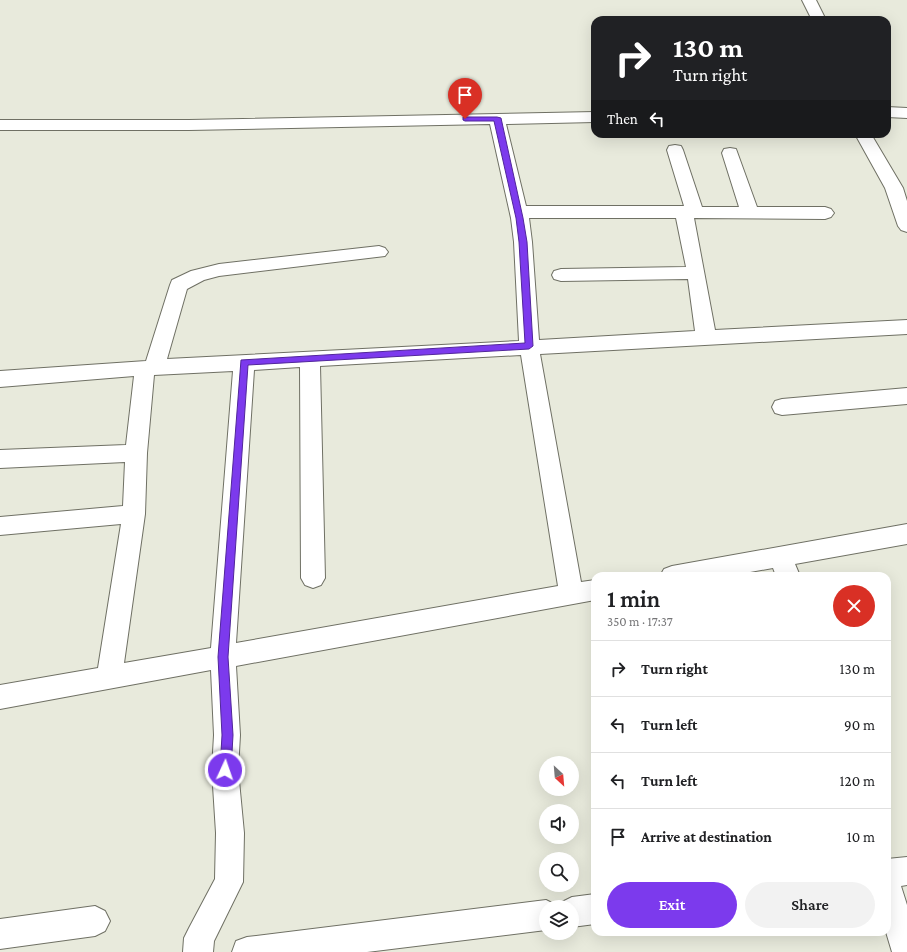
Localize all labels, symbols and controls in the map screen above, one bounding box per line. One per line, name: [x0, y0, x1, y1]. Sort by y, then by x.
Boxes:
icon: right: [607, 32, 659, 84]
text: 130 m: [673, 32, 743, 63]
text: Turn right: [673, 65, 747, 85]
pin: [448, 78, 482, 119]
icon: arrive: [454, 84, 476, 106]
icon: left: [646, 108, 668, 130]
text: Then: [607, 111, 638, 127]
text: 1 min: [607, 585, 660, 612]
button: close: [833, 585, 875, 627]
text: 350 m · 17:37: [607, 614, 673, 629]
icon: right: [607, 658, 629, 680]
text: Turn right: [641, 661, 708, 677]
text: 130 m: [840, 661, 875, 677]
icon: left: [607, 714, 629, 736]
text: Turn left: [641, 717, 697, 733]
text: 90 m: [844, 717, 875, 733]
position arrow: [204, 749, 246, 791]
north arrow: [539, 756, 579, 796]
map controls: [539, 756, 579, 940]
icon: left: [607, 770, 629, 792]
text: Turn left: [641, 773, 697, 789]
text: 120 m: [840, 773, 875, 789]
button: sound: [539, 804, 579, 844]
icon: arrive: [607, 826, 629, 848]
text: Arrive at destination: [641, 829, 772, 845]
text: 10 m: [847, 829, 875, 845]
button: search: [539, 852, 579, 892]
button: Exit: [607, 882, 737, 928]
button: Share: [745, 882, 875, 928]
button: layers: [539, 900, 579, 940]

